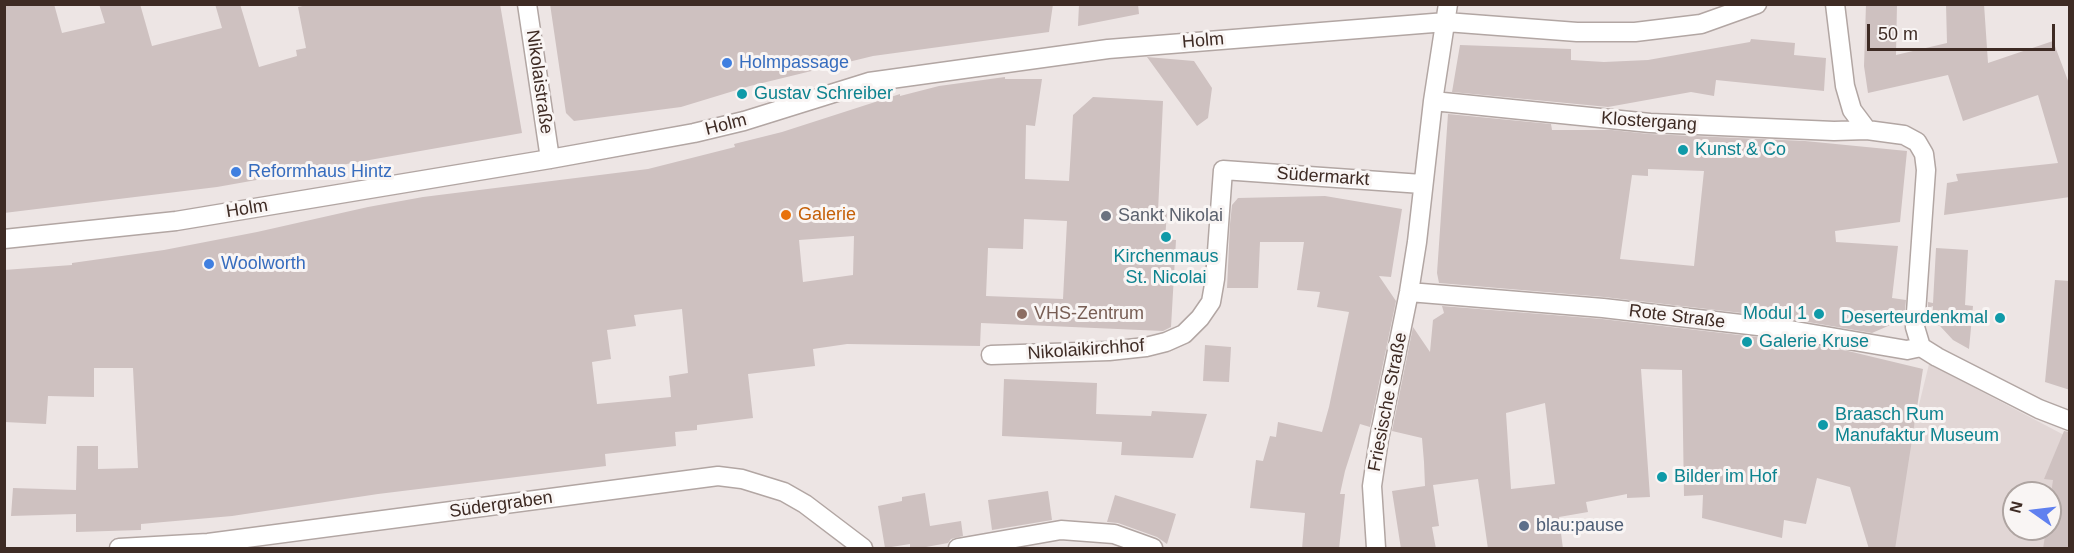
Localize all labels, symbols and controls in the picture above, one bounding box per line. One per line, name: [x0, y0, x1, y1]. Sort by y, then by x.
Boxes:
scale bar: [1870, 12, 2058, 50]
text: 50 m: [1878, 24, 1918, 44]
street label: Nikolaistraße: [521, 28, 557, 136]
street label: Holm: [1181, 28, 1225, 54]
place label: Holmpassage: [739, 52, 849, 74]
marker: Holmpassage: [720, 56, 734, 70]
place label: Gustav Schreiber: [754, 83, 893, 105]
marker: Gustav Schreiber: [735, 87, 749, 101]
street label: Klostergang: [1600, 108, 1698, 136]
street label: Holm: [703, 109, 749, 141]
place label: Kunst & Co: [1695, 139, 1786, 161]
marker: Kunst & Co: [1676, 143, 1690, 157]
place label: Reformhaus Hintz: [248, 161, 392, 183]
street label: Südermarkt: [1276, 163, 1370, 191]
marker: Reformhaus Hintz: [229, 165, 243, 179]
street label: Holm: [225, 195, 269, 223]
place label: Galerie: [798, 204, 856, 226]
place label: Sankt Nikolai: [1118, 205, 1223, 227]
marker: Galerie: [779, 208, 793, 222]
marker: Sankt Nikolai: [1099, 209, 1113, 223]
marker: Kirchenmaus St. Nicolai: [1159, 230, 1173, 244]
place label: Kirchenmaus St. Nicolai: [1113, 246, 1219, 288]
place label: Woolworth: [221, 253, 306, 275]
marker: Woolworth: [202, 257, 216, 271]
street label: Rote Straße: [1628, 300, 1726, 334]
place label: VHS-Zentrum: [1034, 303, 1144, 325]
place label: Modul 1: [1743, 303, 1807, 325]
marker: VHS-Zentrum: [1015, 307, 1029, 321]
marker: Modul 1: [1812, 307, 1826, 321]
place label: Deserteurdenkmal: [1841, 307, 1988, 329]
marker: Deserteurdenkmal: [1993, 311, 2007, 325]
street label: Friesische Straße: [1364, 331, 1412, 473]
place label: Galerie Kruse: [1759, 331, 1869, 353]
street label: Nikolaikirchhof: [1027, 335, 1145, 365]
marker: Galerie Kruse: [1740, 335, 1754, 349]
place label: Braasch Rum Manufaktur Museum: [1835, 404, 1999, 446]
marker: Braasch Rum Manufaktur Museum: [1816, 418, 1830, 432]
place label: Bilder im Hof: [1674, 466, 1777, 488]
marker: Bilder im Hof: [1655, 470, 1669, 484]
north arrow: [2002, 481, 2062, 541]
street label: Südergraben: [448, 487, 554, 523]
text: N: [2006, 499, 2026, 515]
place label: blau:pause: [1536, 515, 1624, 537]
marker: blau:pause: [1517, 519, 1531, 533]

